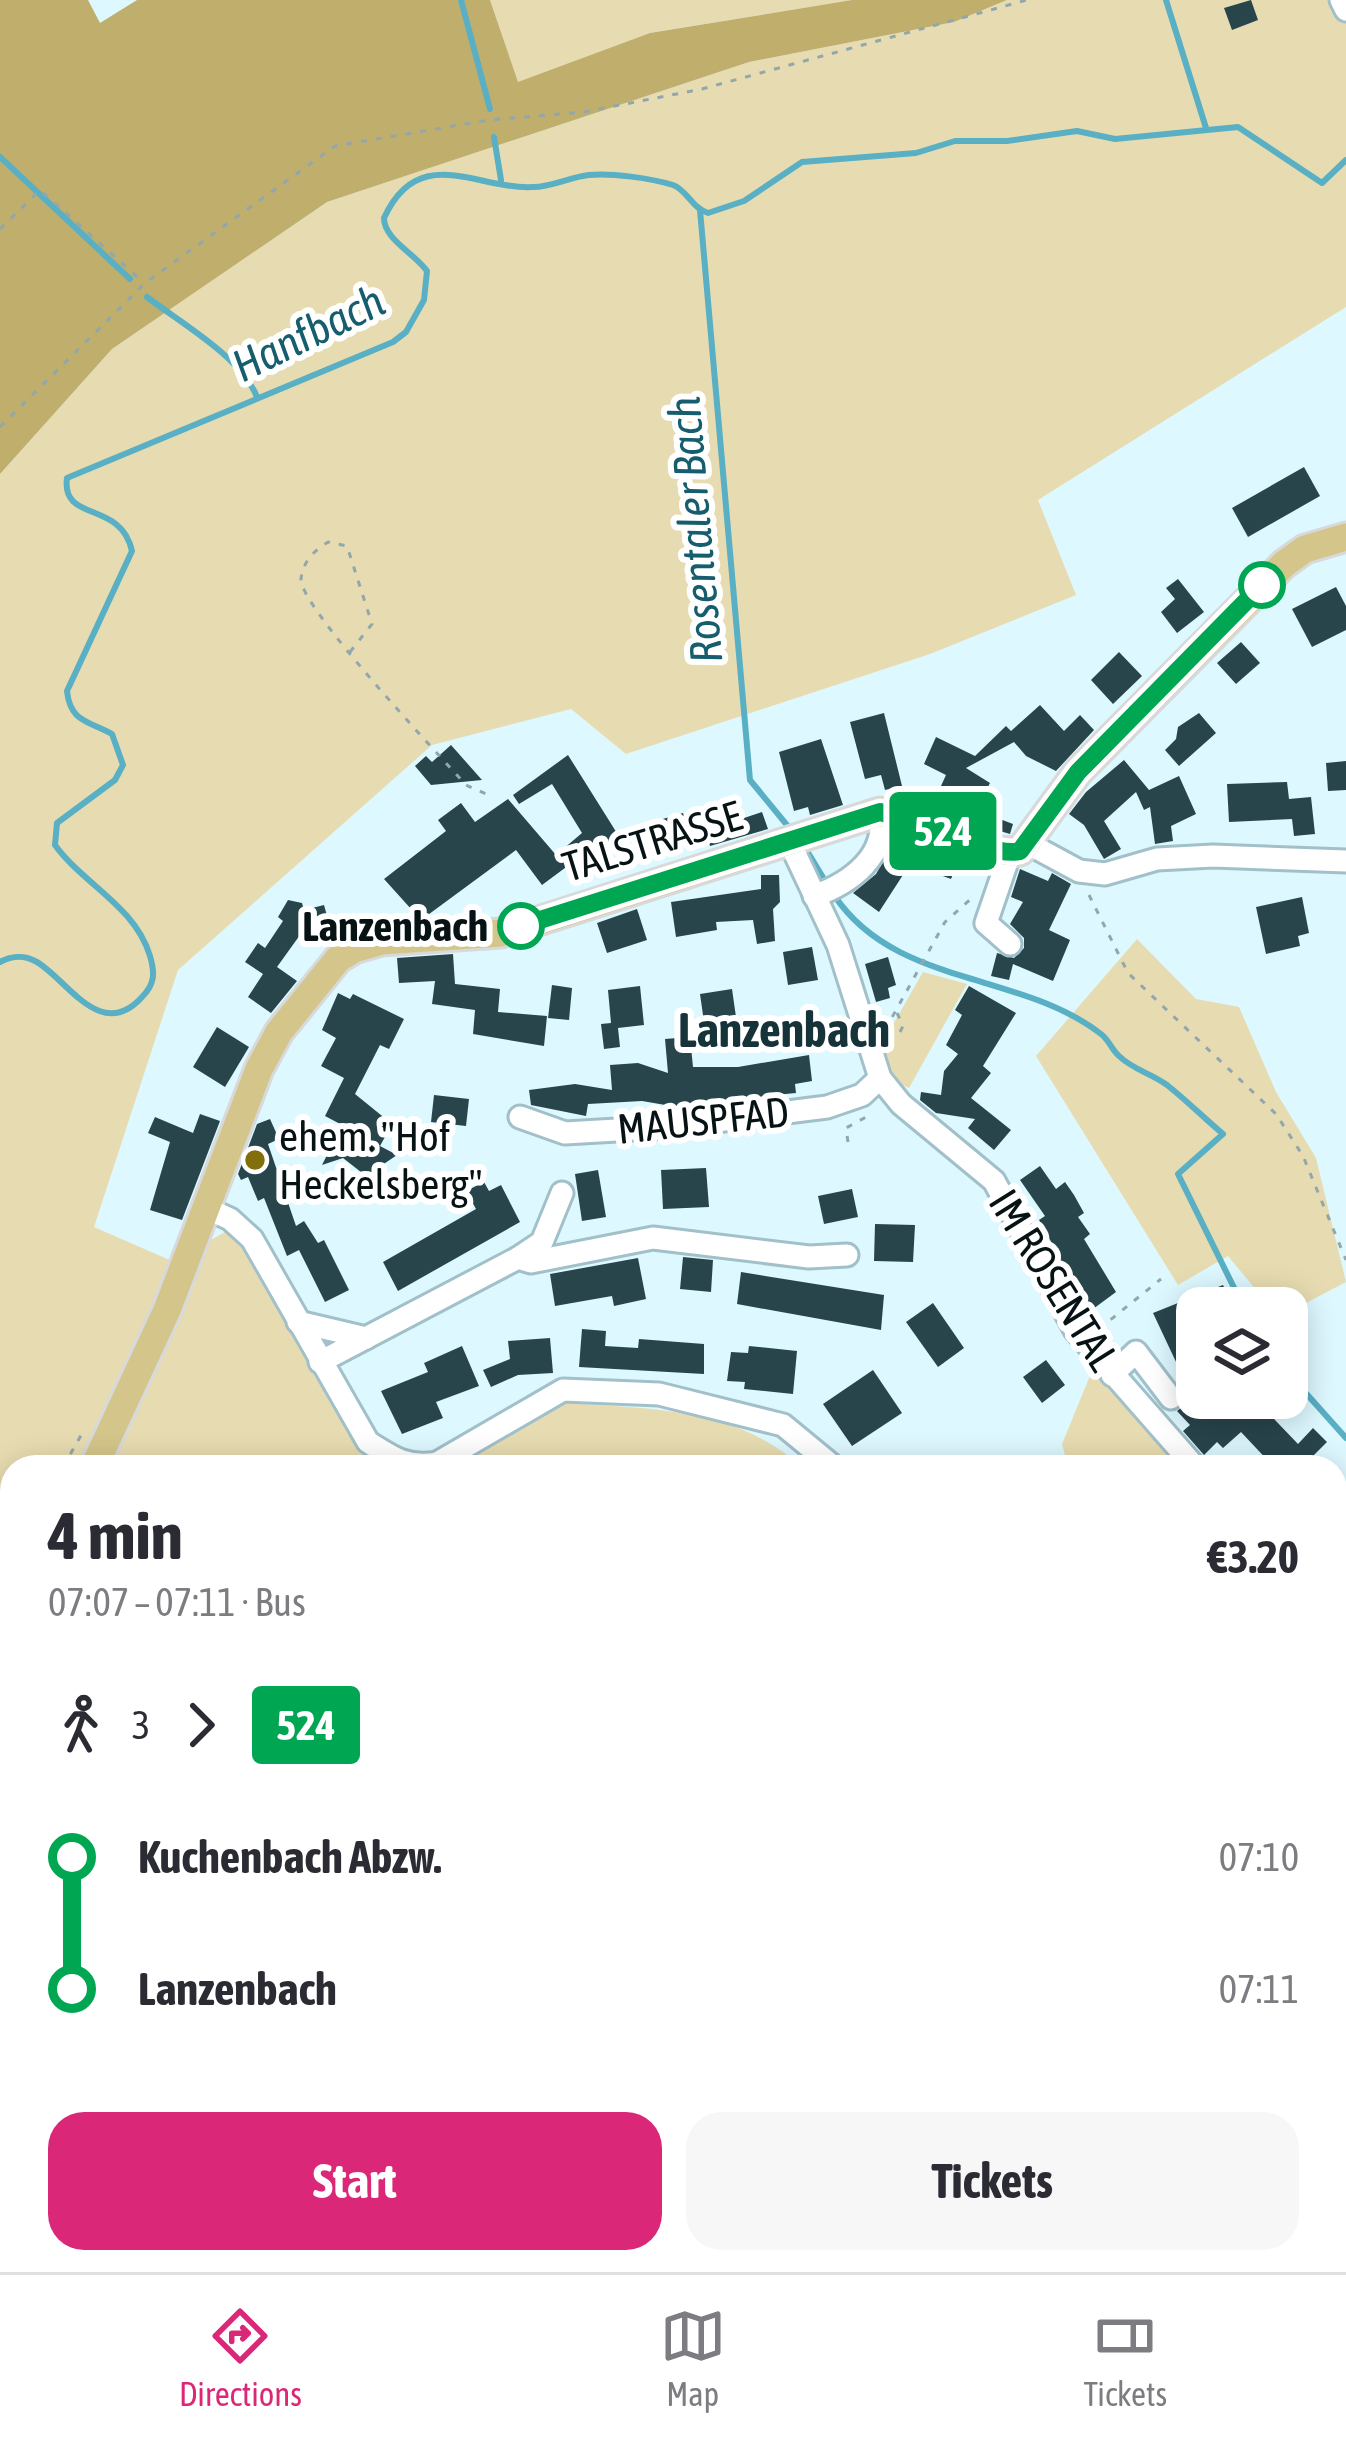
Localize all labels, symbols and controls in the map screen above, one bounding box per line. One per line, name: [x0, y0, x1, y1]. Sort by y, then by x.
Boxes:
water label: Hanfbach: [224, 274, 392, 392]
water label: Rosentaler Bach: [657, 395, 733, 665]
unlabelled marker: [1240, 563, 1284, 607]
street label: TALSTRASSE: [557, 791, 747, 891]
line badge: 524: [874, 792, 1012, 870]
text: 524: [913, 807, 973, 855]
place label: Lanzenbach: [302, 902, 488, 950]
marker: Lanzenbach: [499, 904, 543, 948]
district label: Lanzenbach: [678, 1002, 890, 1057]
street label: MAUSPFAD: [615, 1087, 791, 1153]
place label: ehem. "Hof Heckelsberg": [279, 1112, 482, 1208]
marker: ehem. "Hof Heckelsberg": [242, 1147, 268, 1173]
street label: IM ROSENTAL: [980, 1181, 1128, 1379]
map controls: [1176, 1287, 1308, 1419]
button: layers: [1176, 1287, 1308, 1419]
text: 4 min: [48, 1497, 183, 1573]
text: €3.20: [1207, 1531, 1299, 1583]
text: 07:07 – 07:11 · Bus: [48, 1580, 306, 1624]
icon: walk: [48, 1692, 114, 1758]
icon: forward: [168, 1692, 234, 1758]
text: 524: [276, 1701, 336, 1749]
text: 3: [132, 1703, 150, 1747]
text: Kuchenbach Abzw.: [138, 1831, 442, 1883]
text: 07:10: [1219, 1835, 1299, 1879]
text: Lanzenbach: [138, 1963, 337, 2015]
text: 07:11: [1219, 1967, 1299, 2011]
button: Start: [48, 2112, 662, 2250]
button: Tickets: [686, 2112, 1299, 2250]
tab: Directions: [179, 2303, 302, 2413]
tab: Map: [660, 2303, 726, 2413]
tab: Tickets: [1083, 2303, 1167, 2413]

